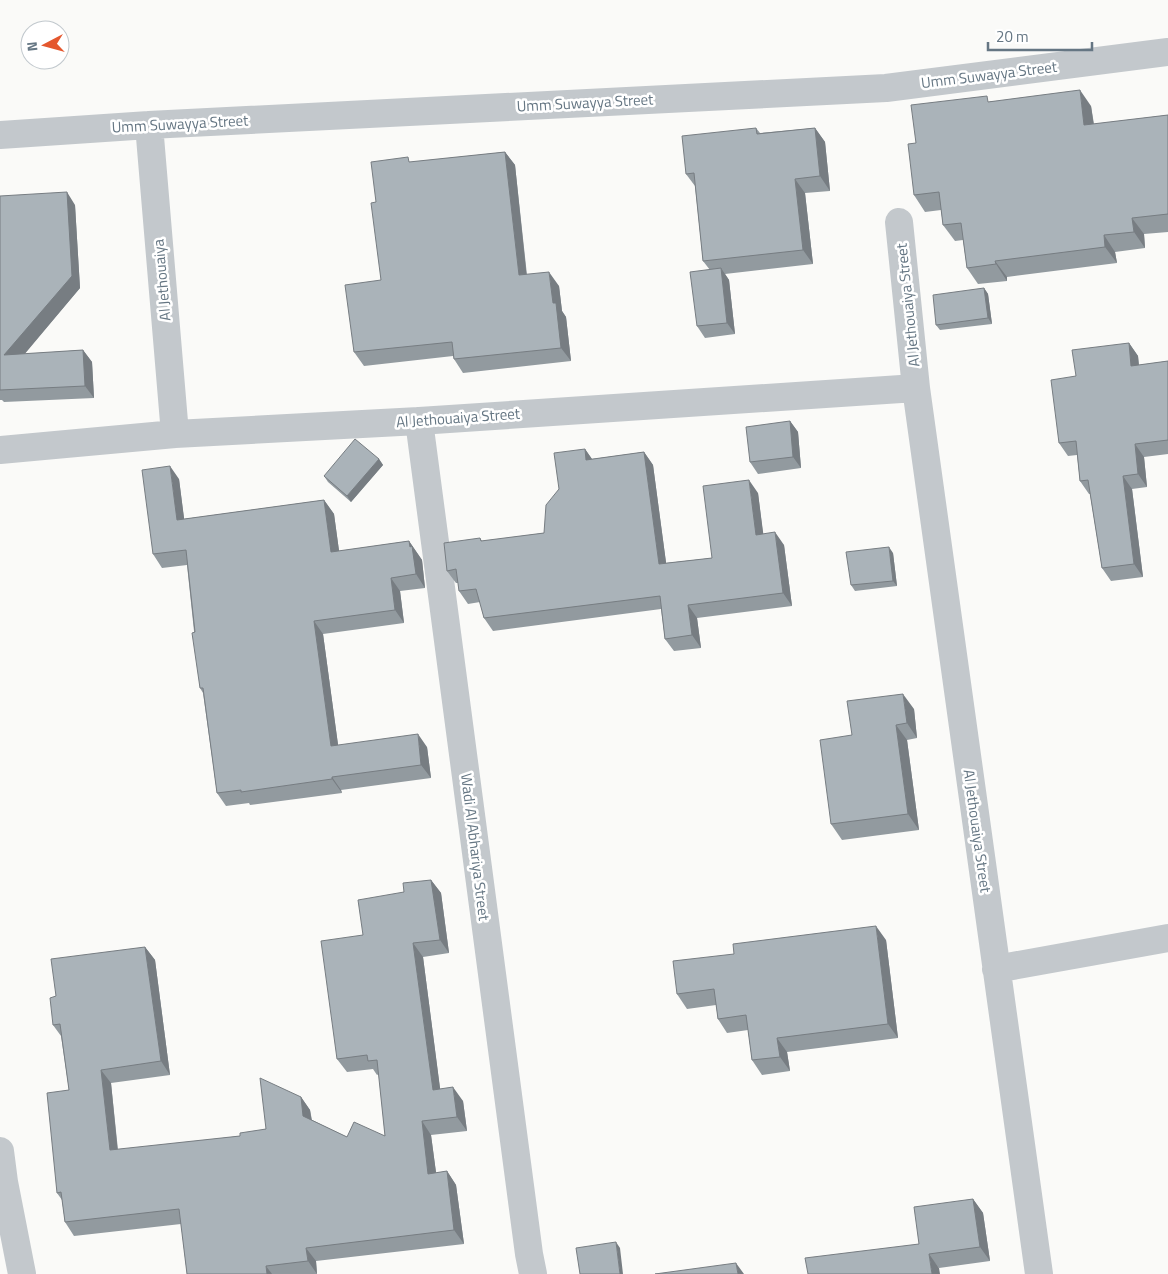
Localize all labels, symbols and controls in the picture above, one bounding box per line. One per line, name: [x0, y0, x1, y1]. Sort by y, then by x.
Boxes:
north arrow: [20, 20, 70, 70]
scale bar: [988, 20, 1092, 52]
text: 20 m: [996, 25, 1029, 48]
text: N: [21, 40, 43, 52]
street label: Umm Suwayya Street: [920, 55, 1059, 94]
street label: Umm Suwayya Street: [516, 87, 655, 118]
street label: Umm Suwayya Street: [111, 108, 250, 139]
street label: Al Jethouaiya: [146, 238, 177, 322]
street label: Al Jethouaiya Street: [890, 241, 925, 368]
street label: Al Jethouaiya Street: [395, 402, 521, 433]
street label: Al Jethouaiya Street: [957, 768, 998, 895]
street label: Wadi Al Abhariya Street: [455, 772, 496, 923]

